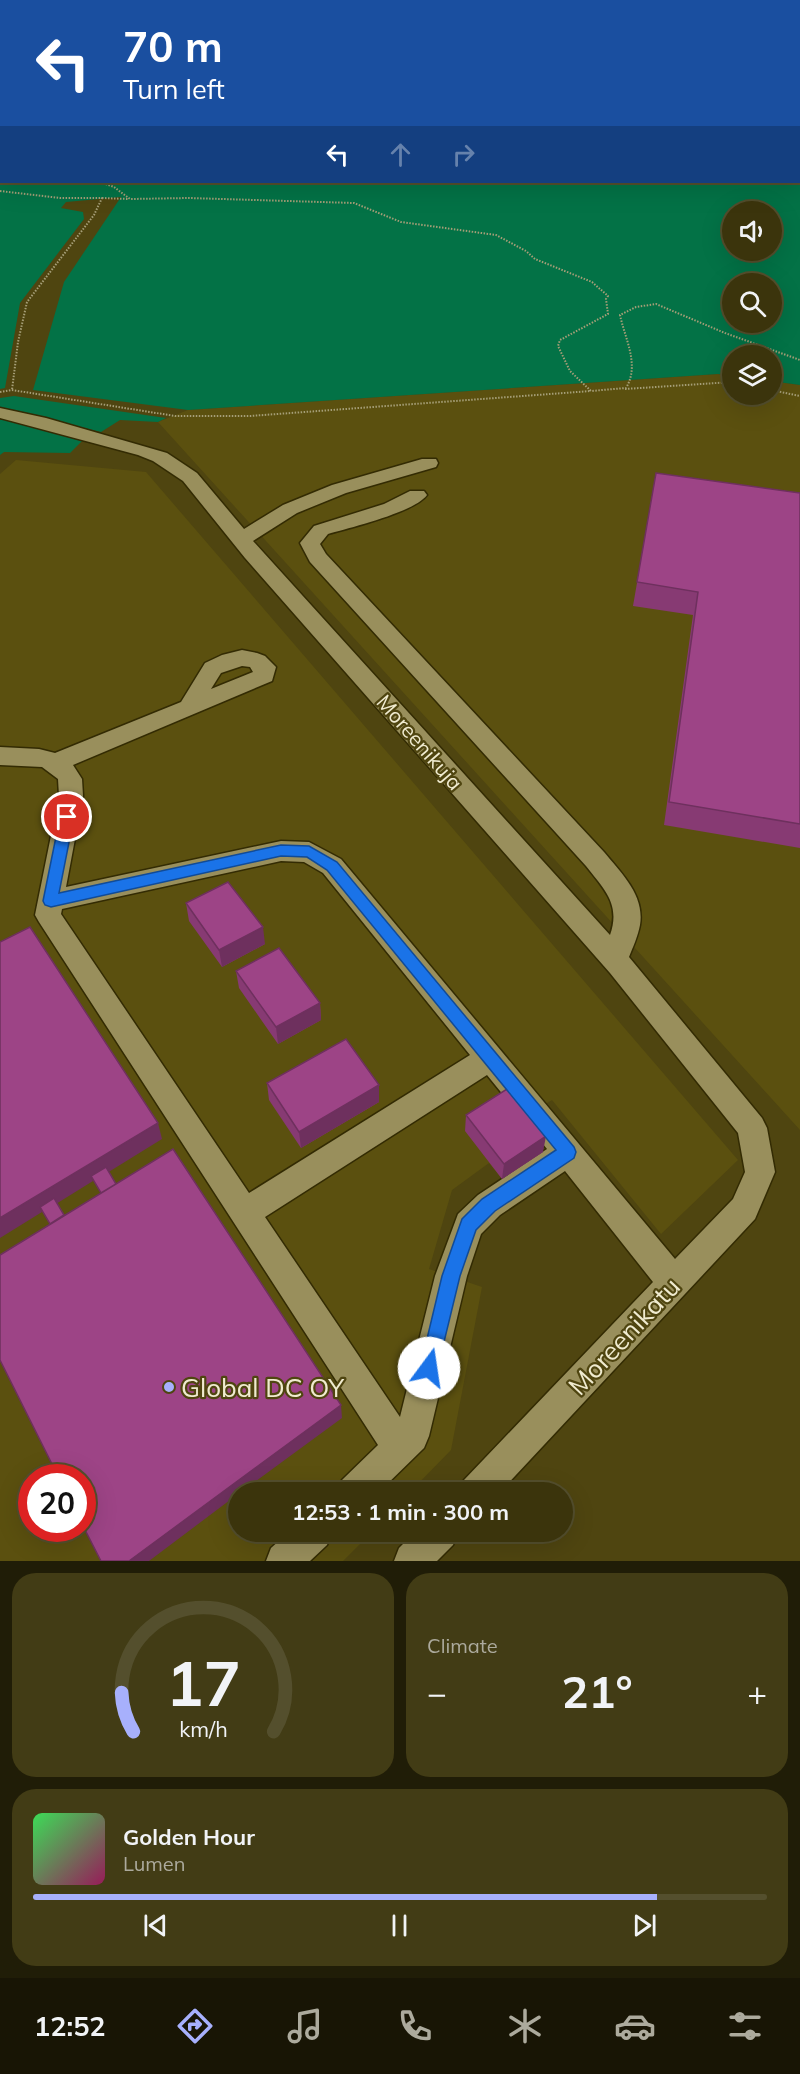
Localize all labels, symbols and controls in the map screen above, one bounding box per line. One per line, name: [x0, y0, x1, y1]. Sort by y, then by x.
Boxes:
text: 70 m: [123, 20, 223, 73]
icon: left: [24, 24, 102, 102]
text: Turn left: [123, 72, 225, 106]
icon: left: [321, 138, 354, 171]
icon: ahead: [384, 138, 417, 171]
icon: right: [447, 138, 480, 171]
map controls: [722, 201, 782, 405]
button: sound: [722, 201, 782, 261]
button: search: [722, 273, 782, 333]
button: layers: [722, 345, 782, 405]
street label: Moreenikuja: [371, 689, 469, 795]
pin: [41, 791, 92, 842]
icon: arrive: [50, 800, 83, 833]
street label: Moreenikatu: [561, 1270, 687, 1402]
position arrow: [397, 1336, 461, 1400]
place label: Global DC OY: [181, 1371, 345, 1404]
marker: Global DC OY: [162, 1380, 176, 1394]
speed limit sign: 20: [18, 1464, 96, 1542]
text: 12:53 · 1 min · 300 m: [292, 1498, 509, 1526]
text: Climate: [427, 1633, 498, 1658]
text: 17: [166, 1643, 240, 1722]
text: 21°: [561, 1663, 633, 1719]
text: −: [427, 1672, 447, 1713]
text: +: [747, 1672, 767, 1713]
text: km/h: [179, 1715, 227, 1742]
text: Golden Hour: [123, 1823, 255, 1851]
text: Lumen: [123, 1851, 185, 1876]
icon: previous: [139, 1909, 172, 1942]
icon: pause: [383, 1909, 416, 1942]
icon: next: [628, 1909, 661, 1942]
icon: directions: [174, 2005, 216, 2047]
icon: music: [284, 2005, 326, 2047]
icon: phone: [394, 2005, 436, 2047]
icon: climate: [504, 2005, 546, 2047]
icon: car: [614, 2005, 656, 2047]
icon: filters: [724, 2005, 766, 2047]
text: 12:52: [34, 2009, 106, 2043]

